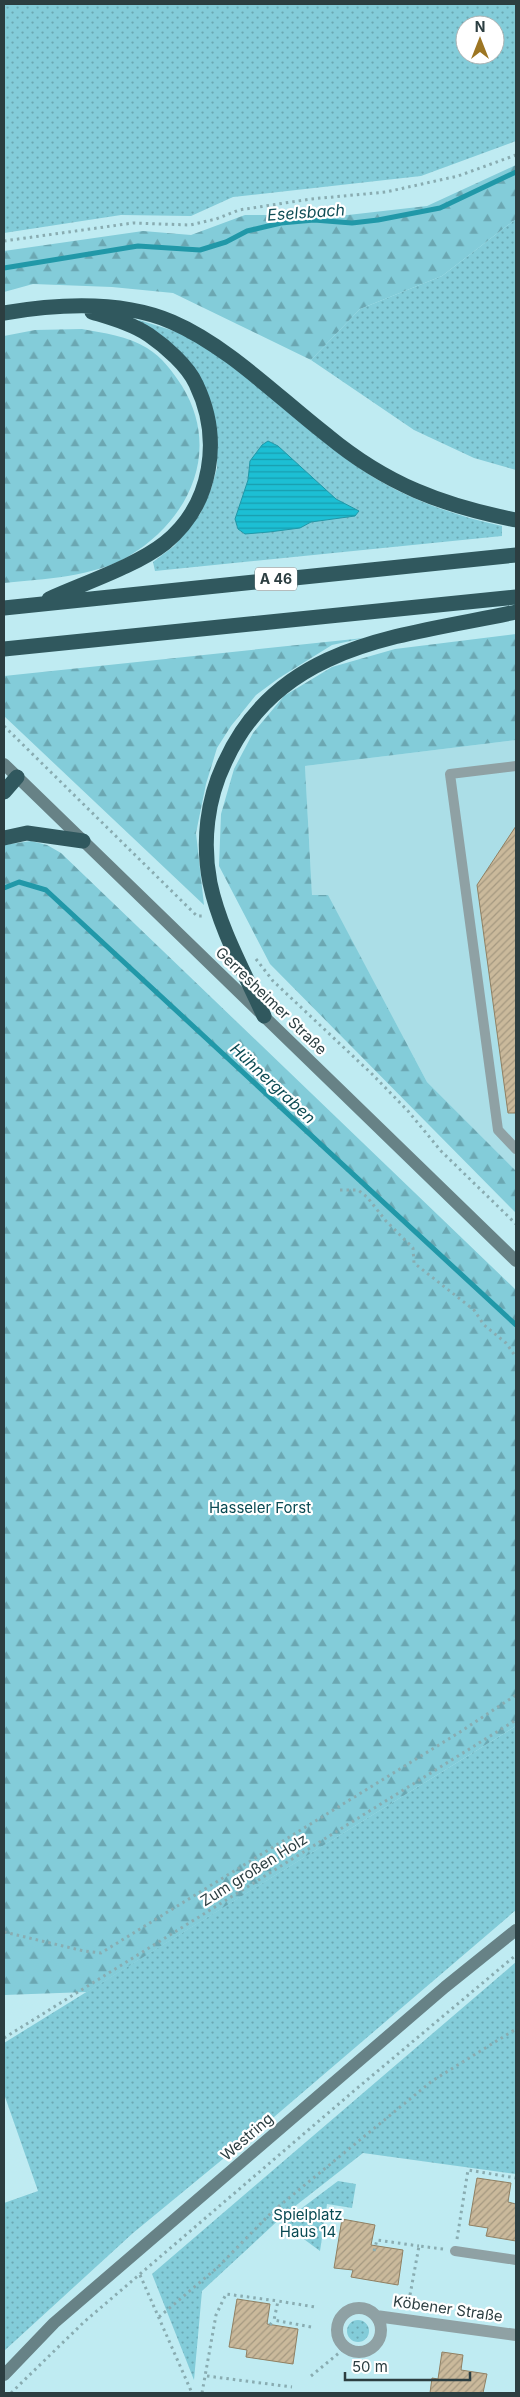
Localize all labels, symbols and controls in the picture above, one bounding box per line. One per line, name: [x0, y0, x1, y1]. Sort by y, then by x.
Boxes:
north arrow: [455, 15, 505, 65]
text: N: [475, 18, 485, 35]
water label: Eselsbach: [266, 199, 346, 225]
road number: A 46: [255, 568, 297, 590]
street label: Gerresheimer Straße: [212, 943, 331, 1059]
water label: Hühnergraben: [226, 1038, 320, 1128]
park label: Hasseler Forst: [209, 1498, 311, 1517]
street label: Zum großen Holz: [197, 1829, 311, 1910]
street label: Westring: [217, 2109, 277, 2165]
park label: Spielplatz Haus 14: [273, 2205, 343, 2241]
street label: Köbener Straße: [392, 2291, 504, 2326]
scale bar: [345, 2350, 470, 2382]
text: 50 m: [352, 2357, 388, 2376]

